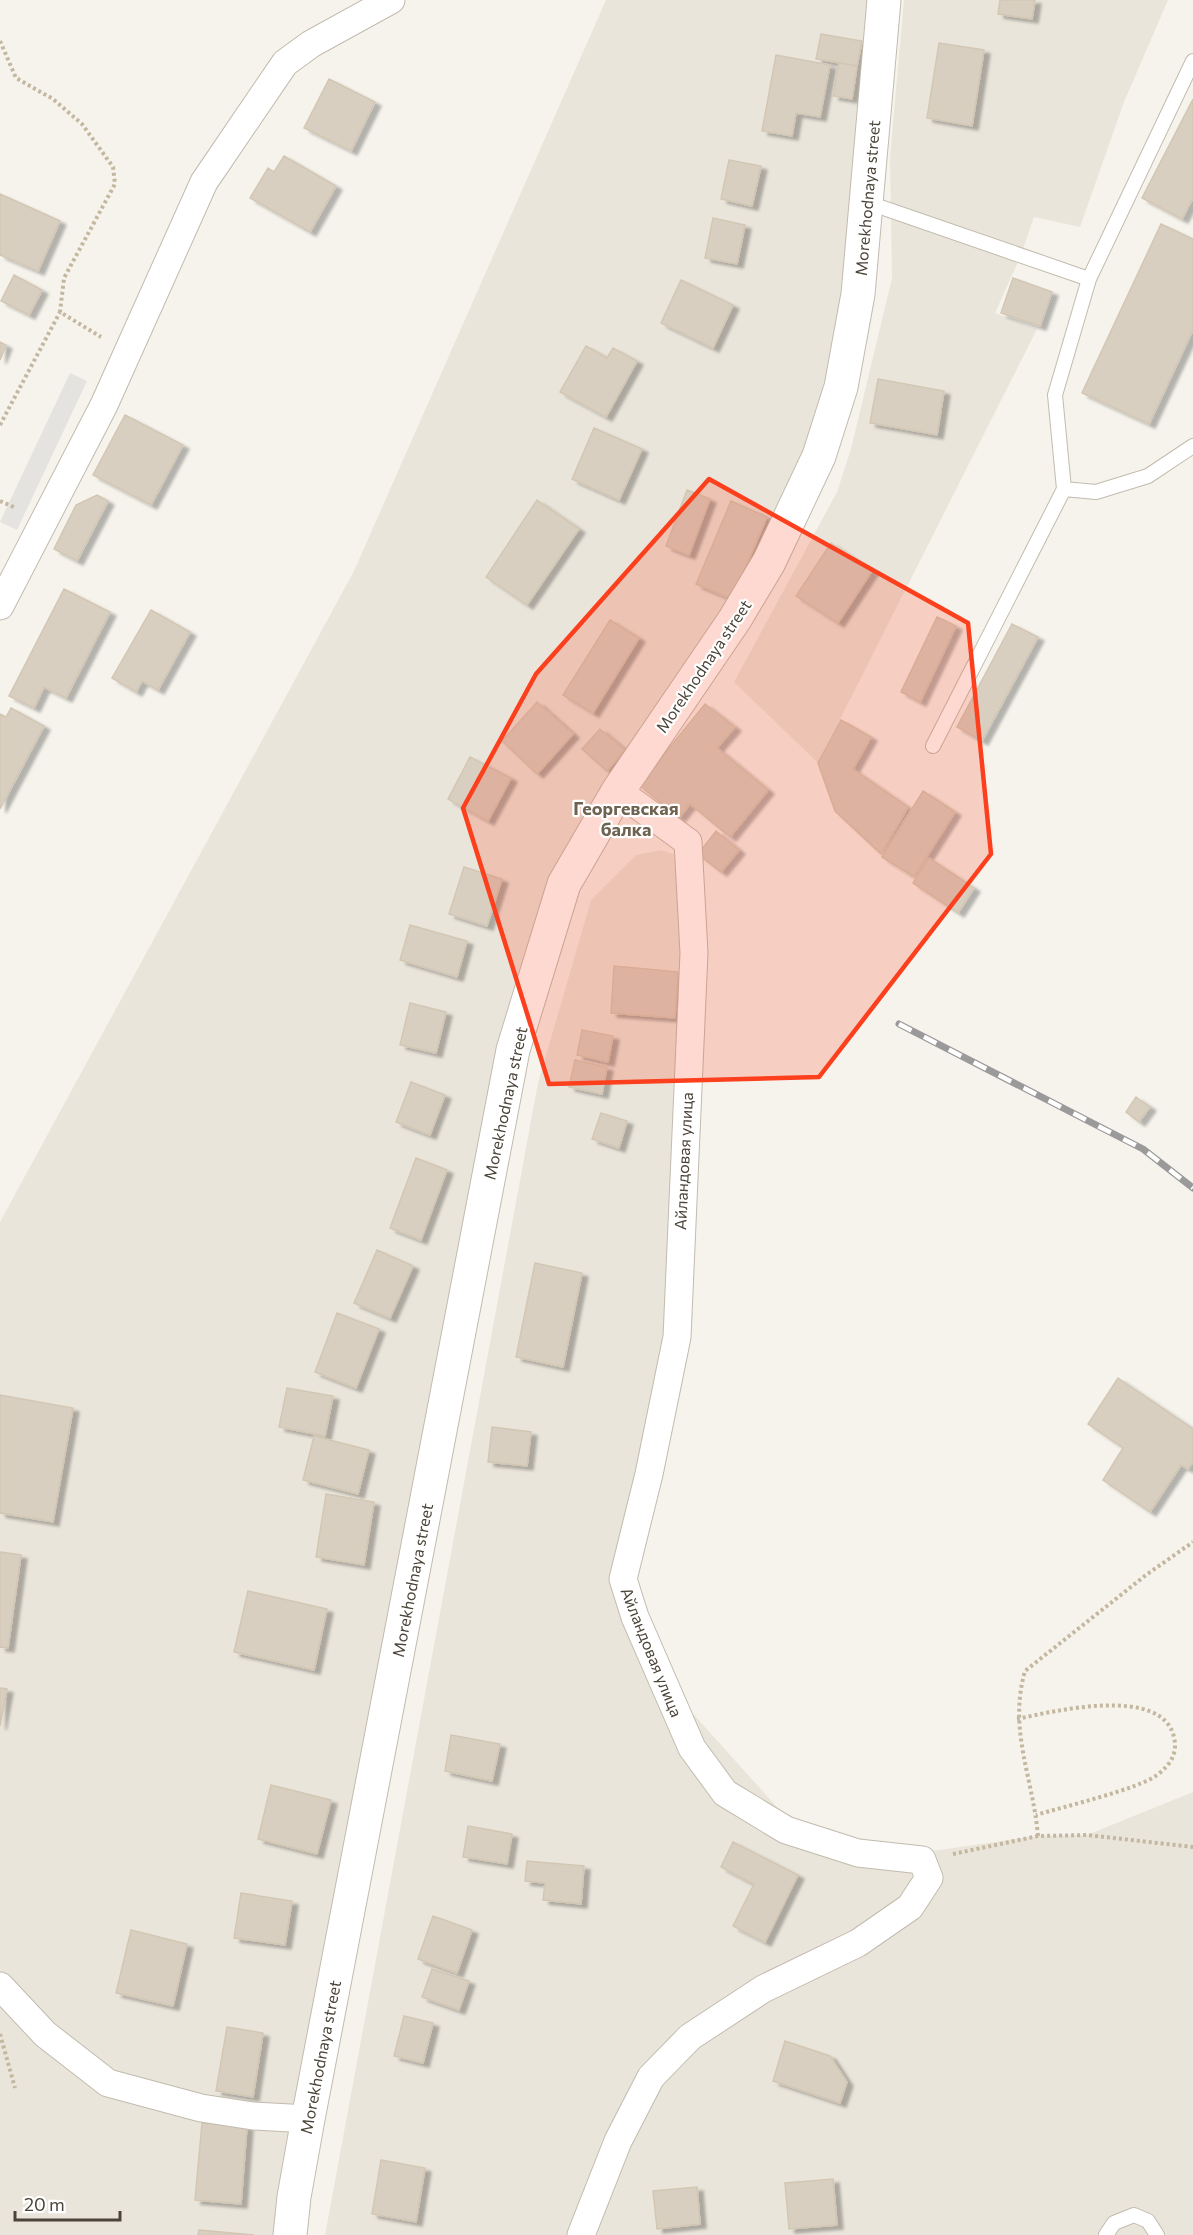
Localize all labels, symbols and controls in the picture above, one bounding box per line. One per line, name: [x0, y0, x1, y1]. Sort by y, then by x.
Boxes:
street label: Morekhodnaya street: [851, 119, 883, 277]
street label: Morekhodnaya street: [651, 596, 755, 736]
district label: Георгевская балка: [573, 797, 679, 840]
street label: Morekhodnaya street: [479, 1024, 531, 1181]
street label: Айландовая улица: [670, 1092, 696, 1230]
street label: Morekhodnaya street: [388, 1501, 436, 1658]
street label: Айландовая улица: [617, 1585, 687, 1719]
street label: Morekhodnaya street: [296, 1978, 344, 2135]
scale bar: [15, 2184, 120, 2222]
text: 20 m: [24, 2193, 65, 2215]

